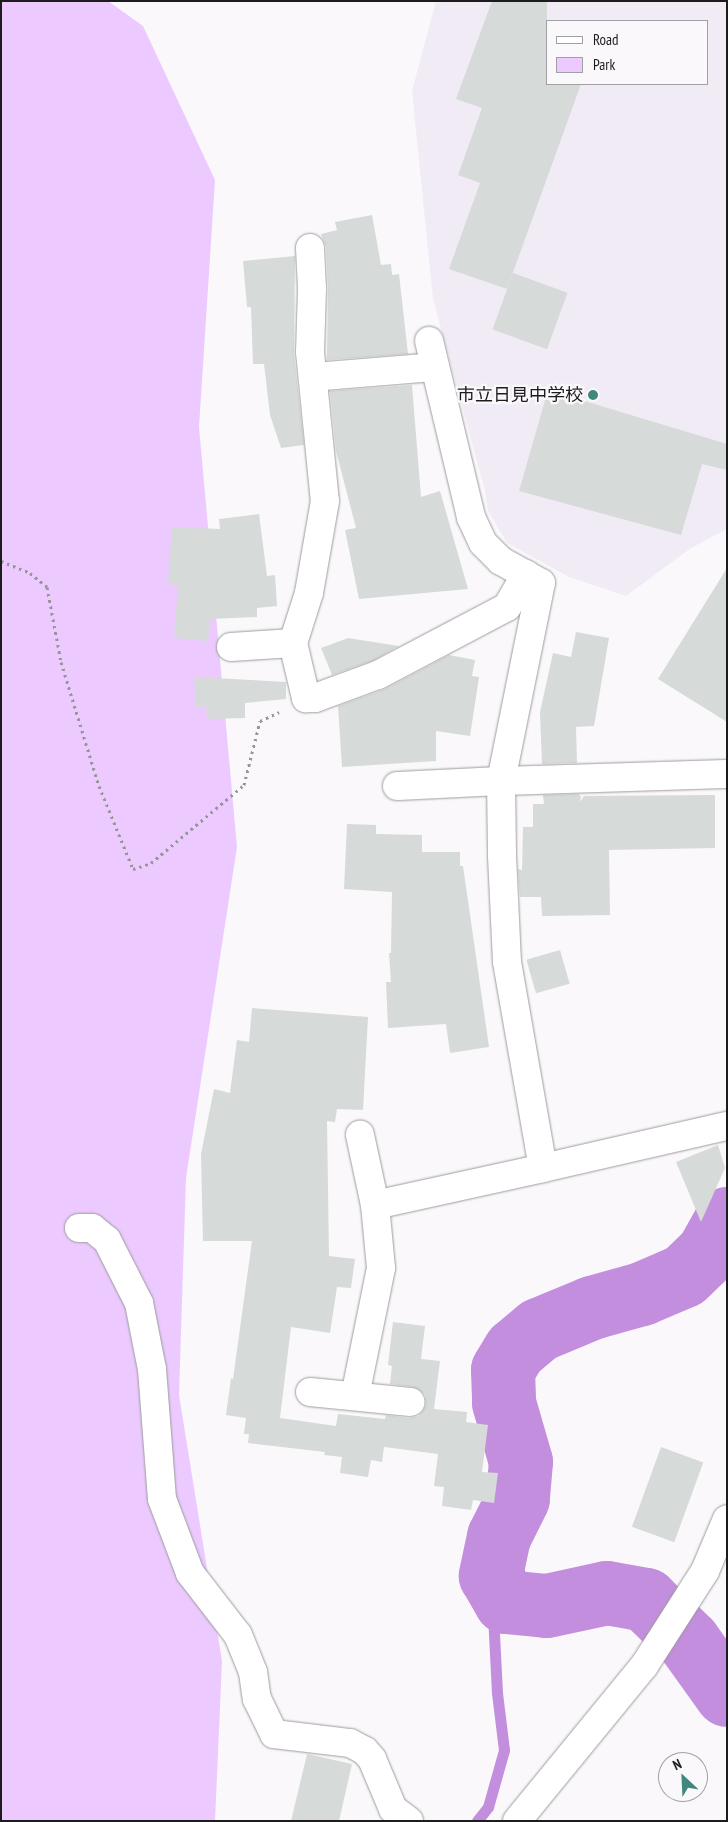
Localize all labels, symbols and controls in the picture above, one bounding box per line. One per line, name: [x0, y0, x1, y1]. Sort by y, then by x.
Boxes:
legend: [546, 20, 708, 85]
text: Road: [593, 30, 619, 49]
text: Park: [593, 55, 615, 74]
place label: 市立日見中学校: [457, 384, 583, 406]
marker: 市立日見中学校: [587, 389, 599, 401]
north arrow: [658, 1752, 708, 1802]
text: N: [670, 1755, 684, 1774]

